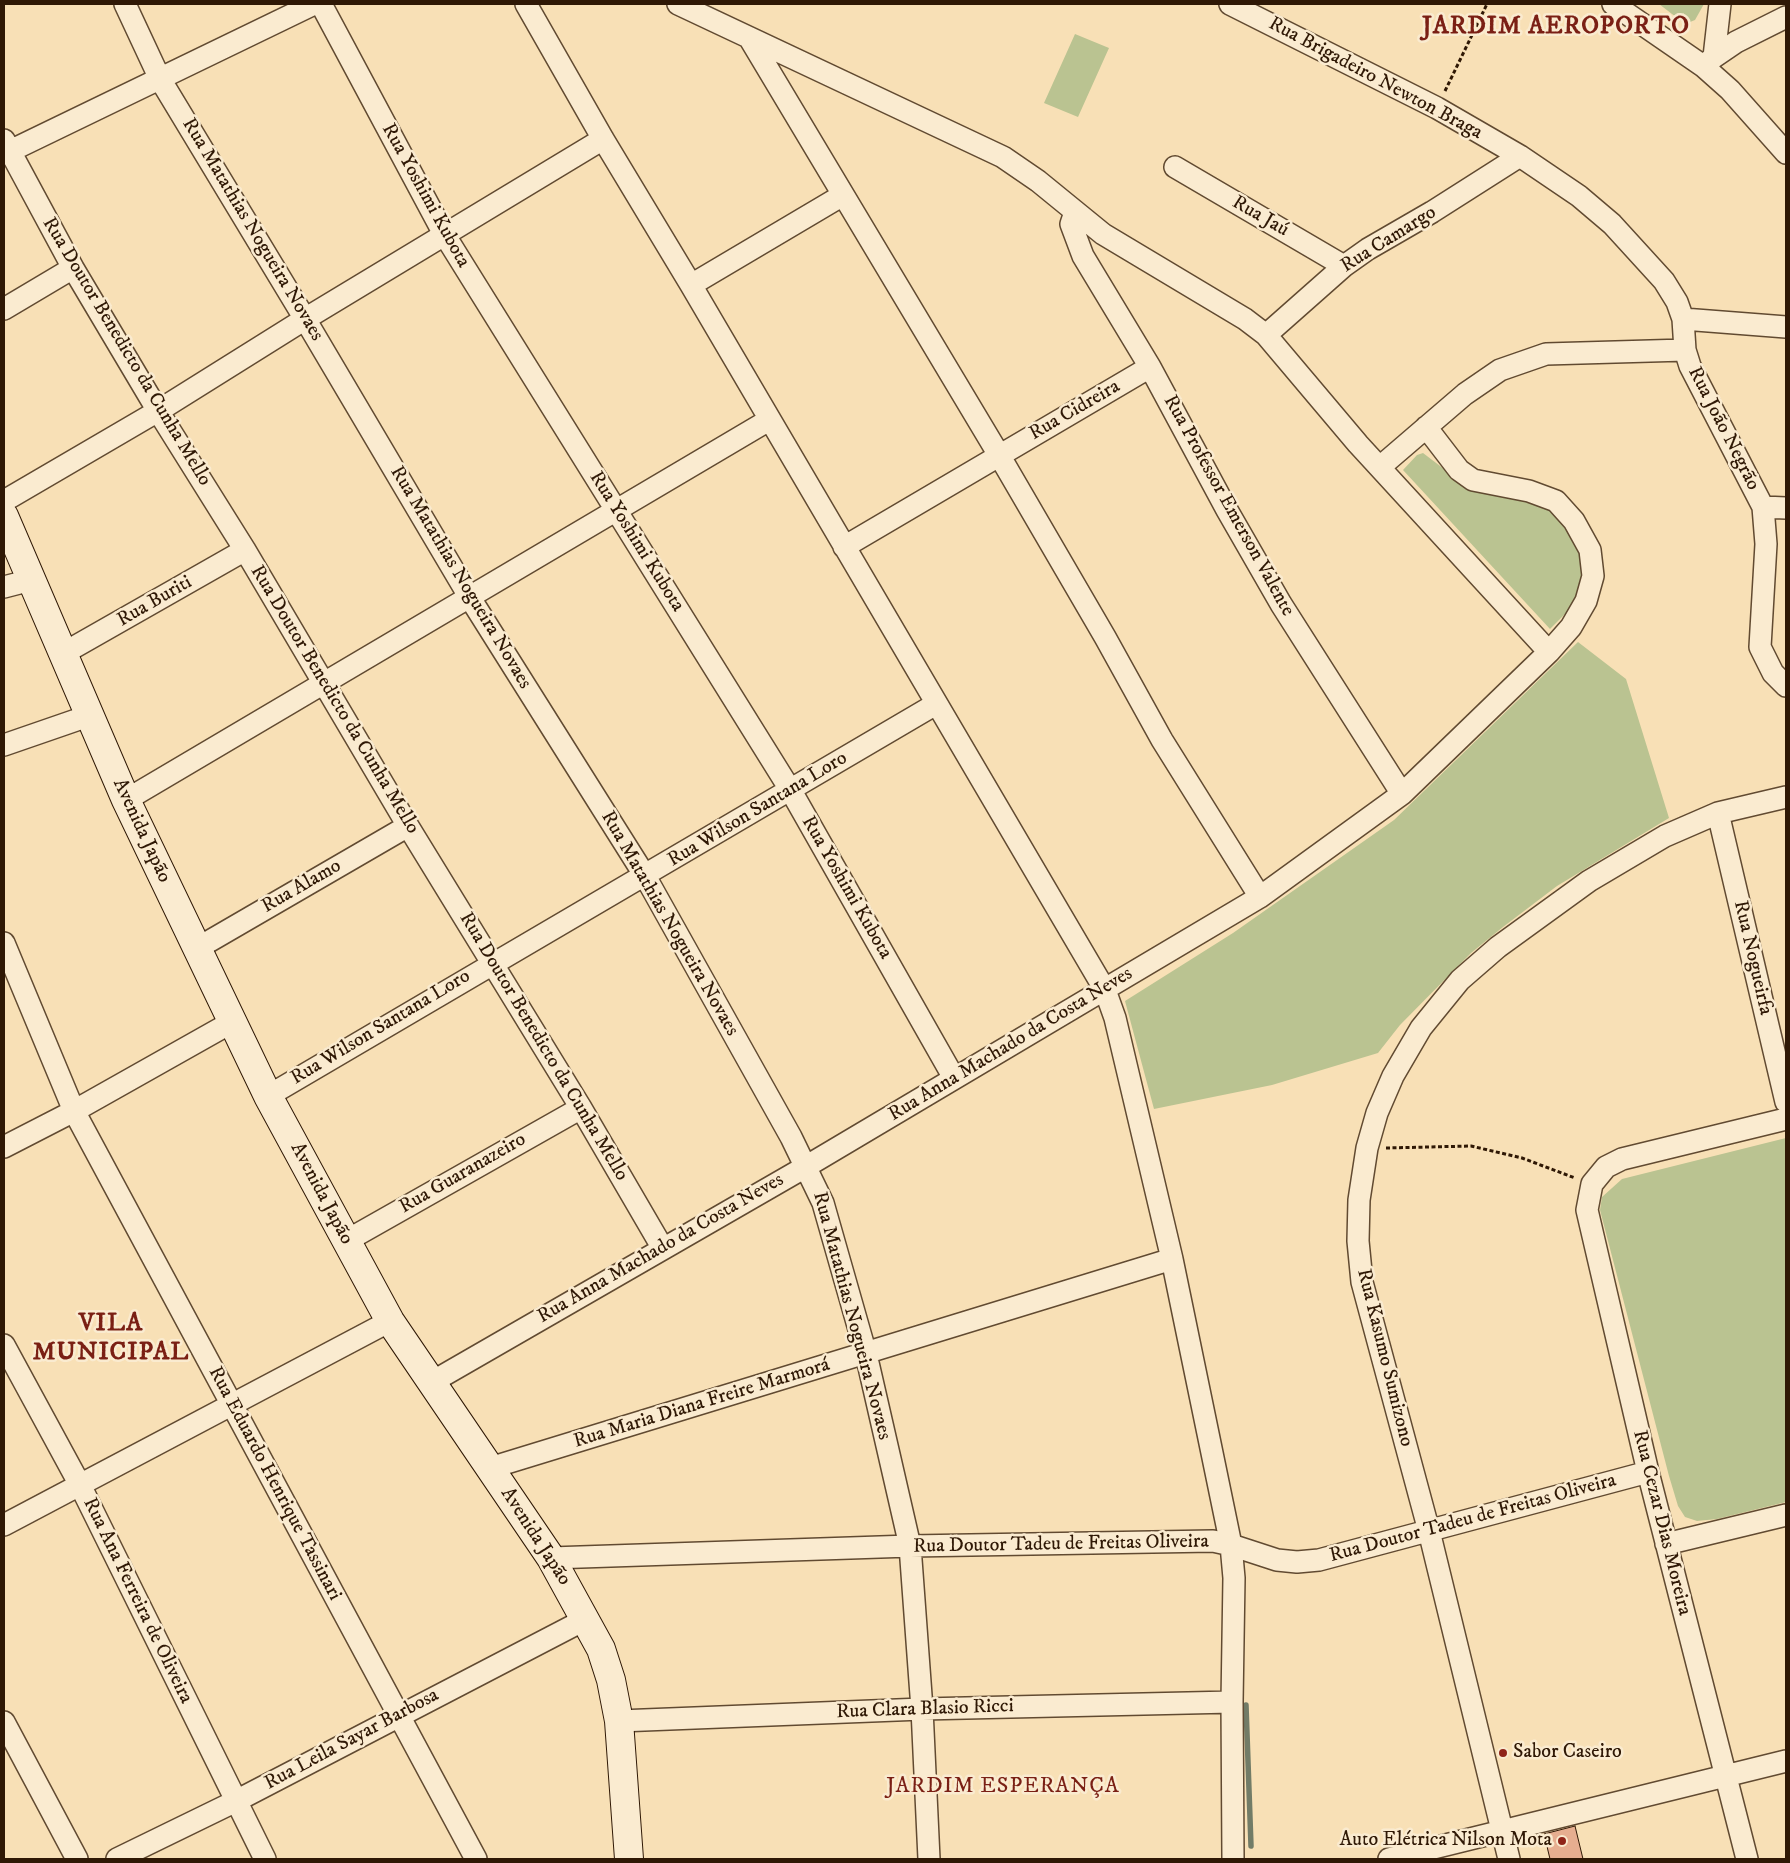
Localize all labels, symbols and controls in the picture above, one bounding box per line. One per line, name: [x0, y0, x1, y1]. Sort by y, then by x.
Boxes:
street label: Rua Brigadeiro Newton Braga: [1264, 12, 1486, 146]
district label: JARDIM AEROPORTO: [1420, 13, 1692, 43]
street label: Rua Matathias Nogueira Novaes: [176, 114, 328, 346]
street label: Rua Yoshimi Kubota: [375, 120, 475, 272]
street label: Rua Jaú: [1227, 191, 1293, 243]
street label: Rua Camargo: [1337, 201, 1441, 279]
street label: Rua Doutor Benedicto da Cunha Mello: [36, 213, 216, 491]
street label: Rua João Negrão: [1682, 363, 1764, 495]
street label: Rua Cidreira: [1025, 375, 1125, 447]
street label: Rua Professor Emerson Valente: [1157, 391, 1299, 621]
street label: Rua Matathias Nogueira Novaes: [384, 462, 536, 694]
street label: Rua Yoshimi Kubota: [583, 467, 689, 617]
street label: Rua Doutor Benedicto da Cunha Mello: [244, 561, 424, 839]
street label: Rua Buriti: [113, 571, 197, 633]
street label: Rua Wilson Santana Loro: [664, 747, 852, 873]
street label: Avenida Japão: [106, 775, 176, 887]
street label: Rua Matathias Nogueira Novaes: [595, 807, 743, 1041]
street label: Rua Yoshimi Kubota: [795, 812, 897, 964]
street label: Rua Alamo: [258, 855, 346, 919]
street label: Rua Nogueirfa: [1727, 898, 1777, 1018]
street label: Rua Doutor Benedicto da Cunha Mello: [453, 908, 633, 1186]
street label: Rua Anna Machado da Costa Neves: [885, 963, 1137, 1127]
street label: Rua Wilson Santana Loro: [287, 965, 475, 1091]
street label: Rua Guaranazeiro: [395, 1128, 531, 1220]
street label: Avenida Japão: [284, 1139, 358, 1249]
street label: Rua Anna Machado da Costa Neves: [534, 1169, 788, 1329]
street label: Rua Matathias Nogueira Novaes: [806, 1189, 896, 1443]
street label: Rua Kasumo Sumizono: [1350, 1267, 1418, 1449]
district label: VILA MUNICIPAL: [32, 1310, 190, 1369]
street label: Rua Maria Diana Freire Marmorá: [571, 1354, 833, 1454]
street label: Rua Eduardo Henrique Tassinari: [202, 1363, 346, 1605]
street label: Rua Cezar Dias Moreira: [1626, 1428, 1696, 1618]
street label: Rua Doutor Tadeu de Freitas Oliveira: [1327, 1469, 1619, 1569]
street label: Avenida Japão: [494, 1483, 576, 1591]
street label: Rua Ana Ferreira de Oliveira: [77, 1494, 197, 1708]
street label: Rua Doutor Tadeu de Freitas Oliveira: [913, 1530, 1209, 1560]
street label: Rua Leila Sayar Barbosa: [261, 1684, 443, 1796]
street label: Rua Clara Blasio Ricci: [836, 1695, 1014, 1725]
place label: Sabor Caseiro: [1513, 1741, 1622, 1765]
marker: Sabor Caseiro: [1497, 1747, 1509, 1759]
district label: JARDIM ESPERANÇA: [884, 1774, 1122, 1800]
place label: Auto Elétrica Nilson Mota: [1340, 1829, 1552, 1853]
marker: Auto Elétrica Nilson Mota: [1556, 1835, 1568, 1847]

